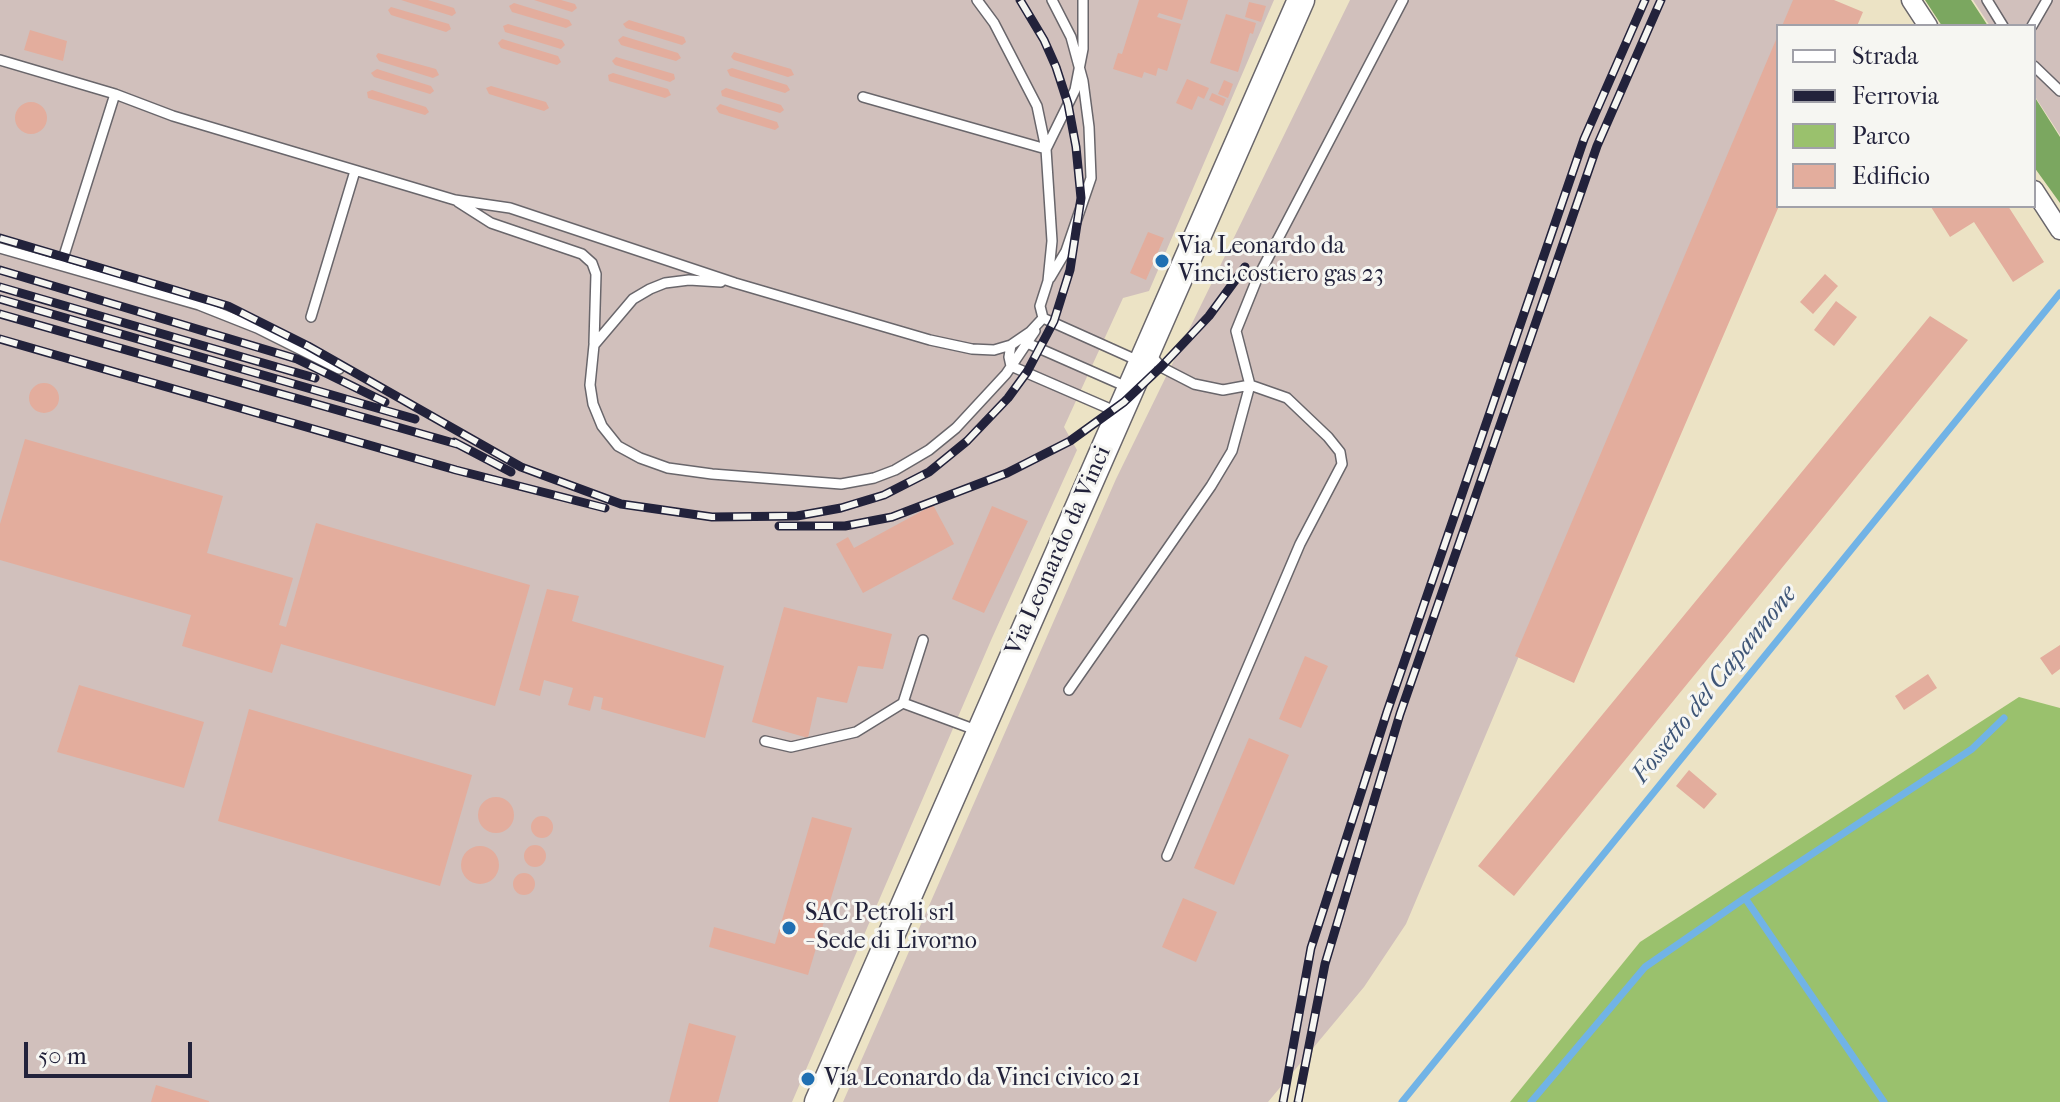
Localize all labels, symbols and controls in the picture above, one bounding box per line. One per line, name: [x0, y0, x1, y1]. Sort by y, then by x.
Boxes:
legend: [1776, 24, 2036, 208]
text: Strada: [1852, 42, 1918, 70]
text: Ferrovia: [1852, 82, 1939, 110]
text: Parco: [1852, 122, 1910, 150]
text: Edificio: [1852, 162, 1930, 190]
place label: Via Leonardo da Vinci costiero gas 23: [1178, 233, 1384, 289]
marker: Via Leonardo da Vinci costiero gas 23: [1153, 252, 1171, 270]
street label: Via Leonardo da Vinci: [1000, 442, 1118, 660]
water label: Fossetto del Capannone: [1626, 580, 1804, 790]
place label: SAC Petroli srl - Sede di Livorno: [805, 900, 977, 956]
marker: SAC Petroli srl - Sede di Livorno: [780, 919, 798, 937]
scale bar: [28, 1026, 196, 1076]
text: 50 m: [38, 1042, 87, 1070]
place label: Via Leonardo da Vinci civico 21: [824, 1065, 1140, 1093]
marker: Via Leonardo da Vinci civico 21: [799, 1070, 817, 1088]

